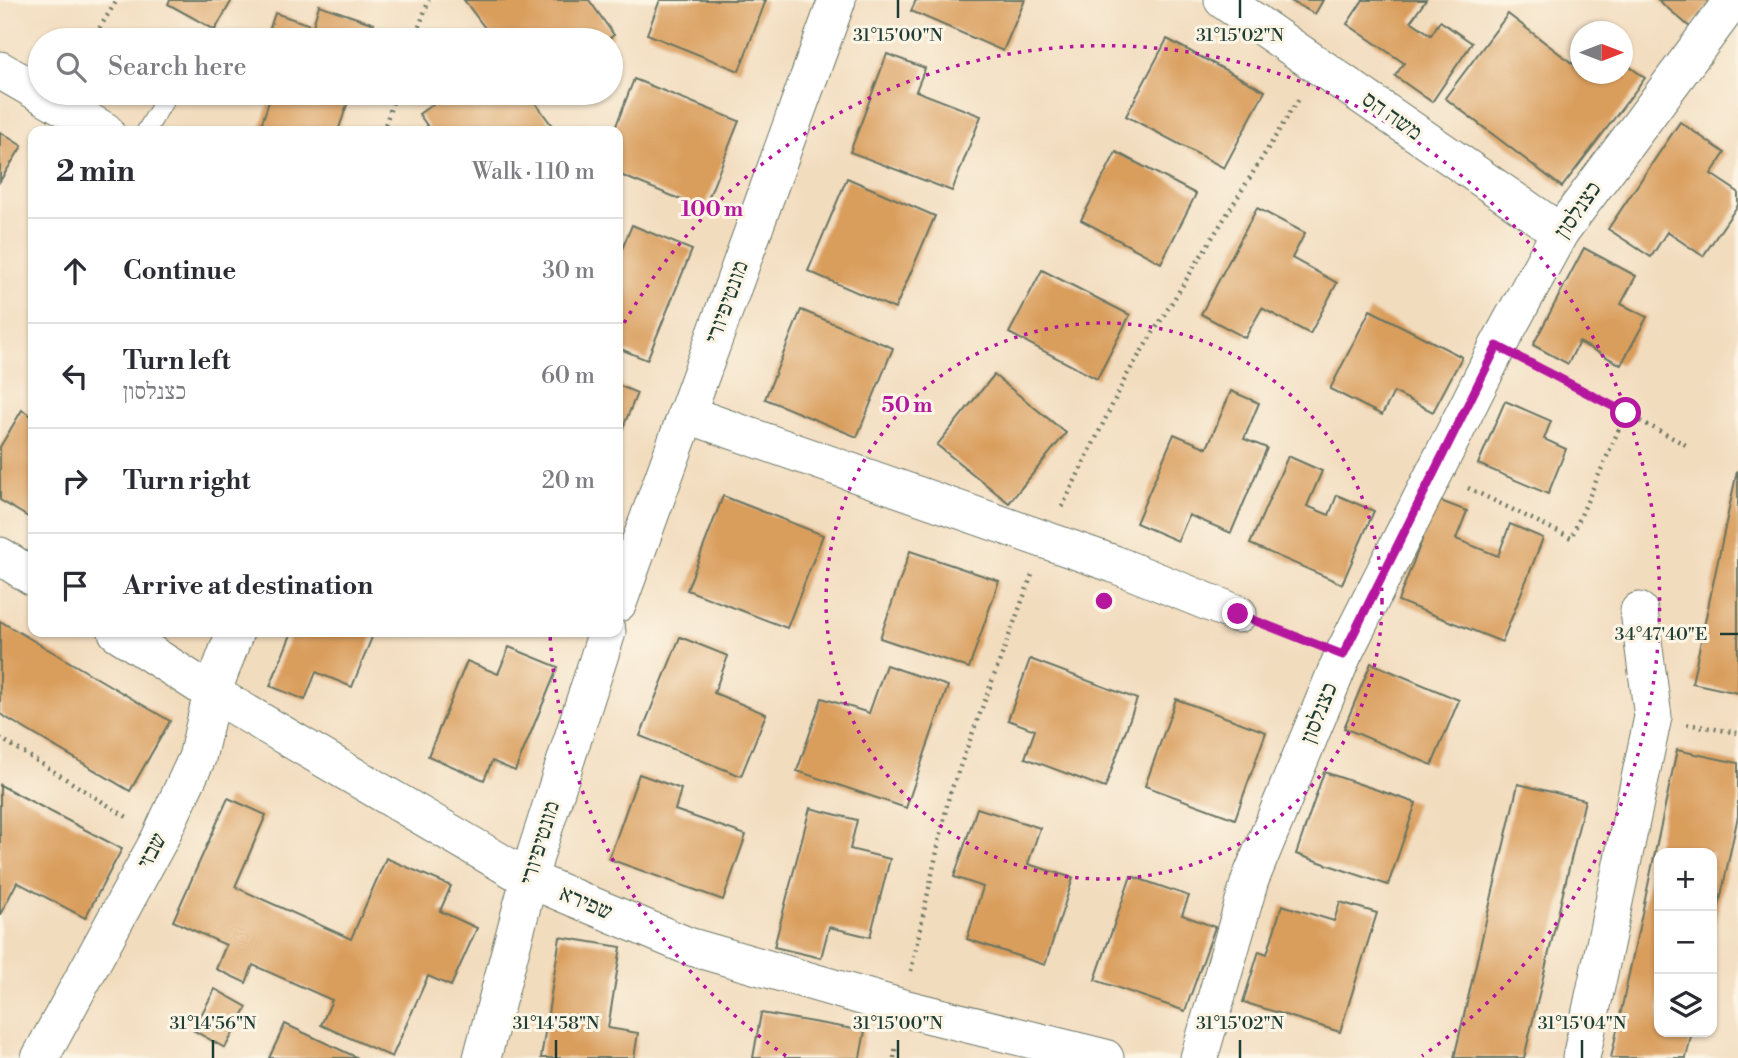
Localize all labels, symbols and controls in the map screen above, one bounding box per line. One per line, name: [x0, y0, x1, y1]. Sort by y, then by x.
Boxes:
north arrow: [1570, 21, 1633, 84]
text: 31°15'00"N: [853, 24, 944, 47]
text: 31°15'02"N: [1196, 24, 1285, 47]
search box: [28, 28, 623, 105]
icon: search: [52, 48, 90, 86]
text: Search here: [108, 51, 247, 83]
street label: משה הס: [1356, 85, 1428, 147]
text: 2 min: [56, 153, 135, 191]
text: Walk · 110 m: [472, 158, 595, 186]
street label: כצנלסון: [1548, 176, 1608, 244]
text: 100 m: [681, 197, 743, 223]
icon: ahead: [56, 252, 94, 290]
text: Continue: [123, 255, 236, 287]
text: 30 m: [542, 257, 595, 285]
street label: מונטיפיורי: [699, 257, 755, 347]
text: Turn left: [123, 345, 231, 377]
icon: left: [56, 357, 94, 395]
text: 60 m: [541, 362, 595, 390]
text: כצנלסון: [123, 378, 186, 406]
text: 50 m: [882, 393, 932, 419]
route start: [1610, 397, 1641, 428]
icon: right: [56, 462, 94, 500]
text: Turn right: [123, 465, 251, 497]
text: 20 m: [542, 467, 595, 495]
icon: arrive: [56, 567, 94, 605]
text: Arrive at destination: [123, 570, 373, 602]
centre of rings: [1092, 589, 1116, 613]
route end: [1222, 598, 1253, 629]
text: 34°47'40"E: [1615, 623, 1707, 646]
street label: כצנלסון: [1294, 678, 1344, 748]
street label: מונטיפיורי: [514, 798, 566, 888]
street label: שבזי: [131, 828, 173, 874]
map controls: [1654, 848, 1717, 1037]
button: +: [1654, 848, 1717, 911]
street label: שפירא: [555, 879, 617, 927]
button: −: [1654, 911, 1717, 974]
button: layers: [1654, 974, 1717, 1037]
text: 31°14'56"N: [170, 1012, 257, 1035]
text: 31°14'58"N: [512, 1012, 600, 1035]
text: 31°15'00"N: [853, 1012, 944, 1035]
text: 31°15'02"N: [1196, 1012, 1285, 1035]
text: 31°15'04"N: [1538, 1012, 1627, 1035]

